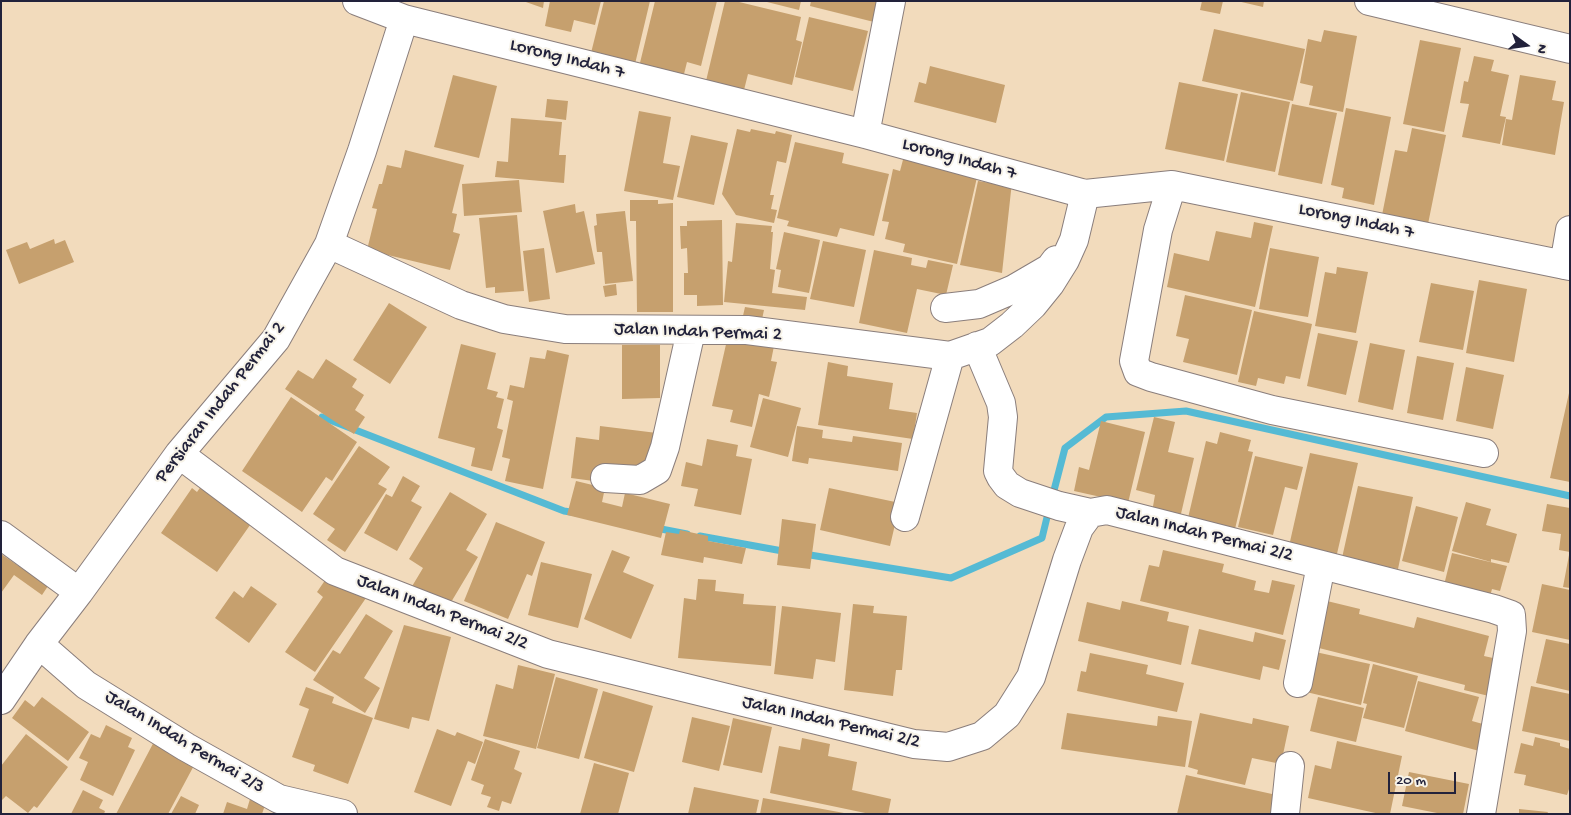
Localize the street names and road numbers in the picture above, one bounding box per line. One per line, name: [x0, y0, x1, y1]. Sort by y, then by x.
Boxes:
street label: Lorong Indah 7: [507, 35, 627, 85]
street label: Lorong Indah 7: [899, 134, 1019, 186]
street label: Lorong Indah 7: [1296, 199, 1416, 245]
street label: Persiaran Indah Permai 2: [151, 318, 291, 488]
street label: Jalan Indah Permai 2: [614, 319, 782, 347]
street label: Jalan Indah Permai 2/2: [1113, 502, 1295, 568]
street label: Jalan Indah Permai 2/2: [353, 570, 531, 656]
street label: Jalan Indah Permai 2/3: [100, 686, 268, 800]
street label: Jalan Indah Permai 2/2: [740, 691, 922, 755]

